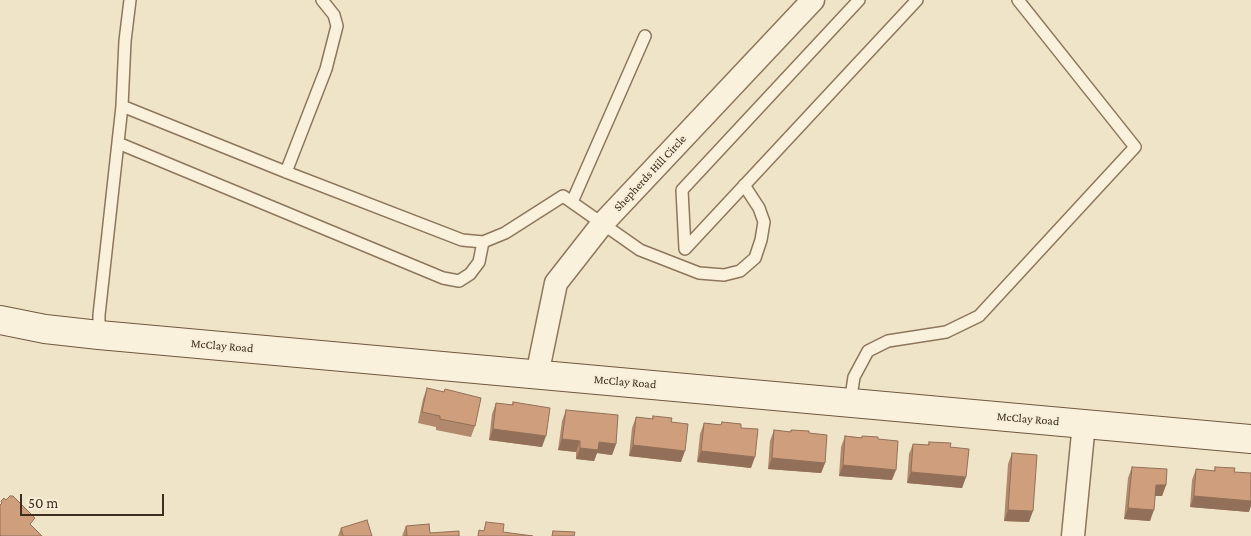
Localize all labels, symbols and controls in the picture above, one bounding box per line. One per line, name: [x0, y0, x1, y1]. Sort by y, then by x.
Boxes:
street label: Shepherds Hill Circle: [611, 132, 689, 214]
street label: McClay Road: [190, 336, 254, 356]
street label: McClay Road: [593, 372, 657, 392]
street label: McClay Road: [996, 409, 1060, 429]
scale bar: [22, 484, 166, 516]
text: 50 m: [28, 495, 58, 511]

